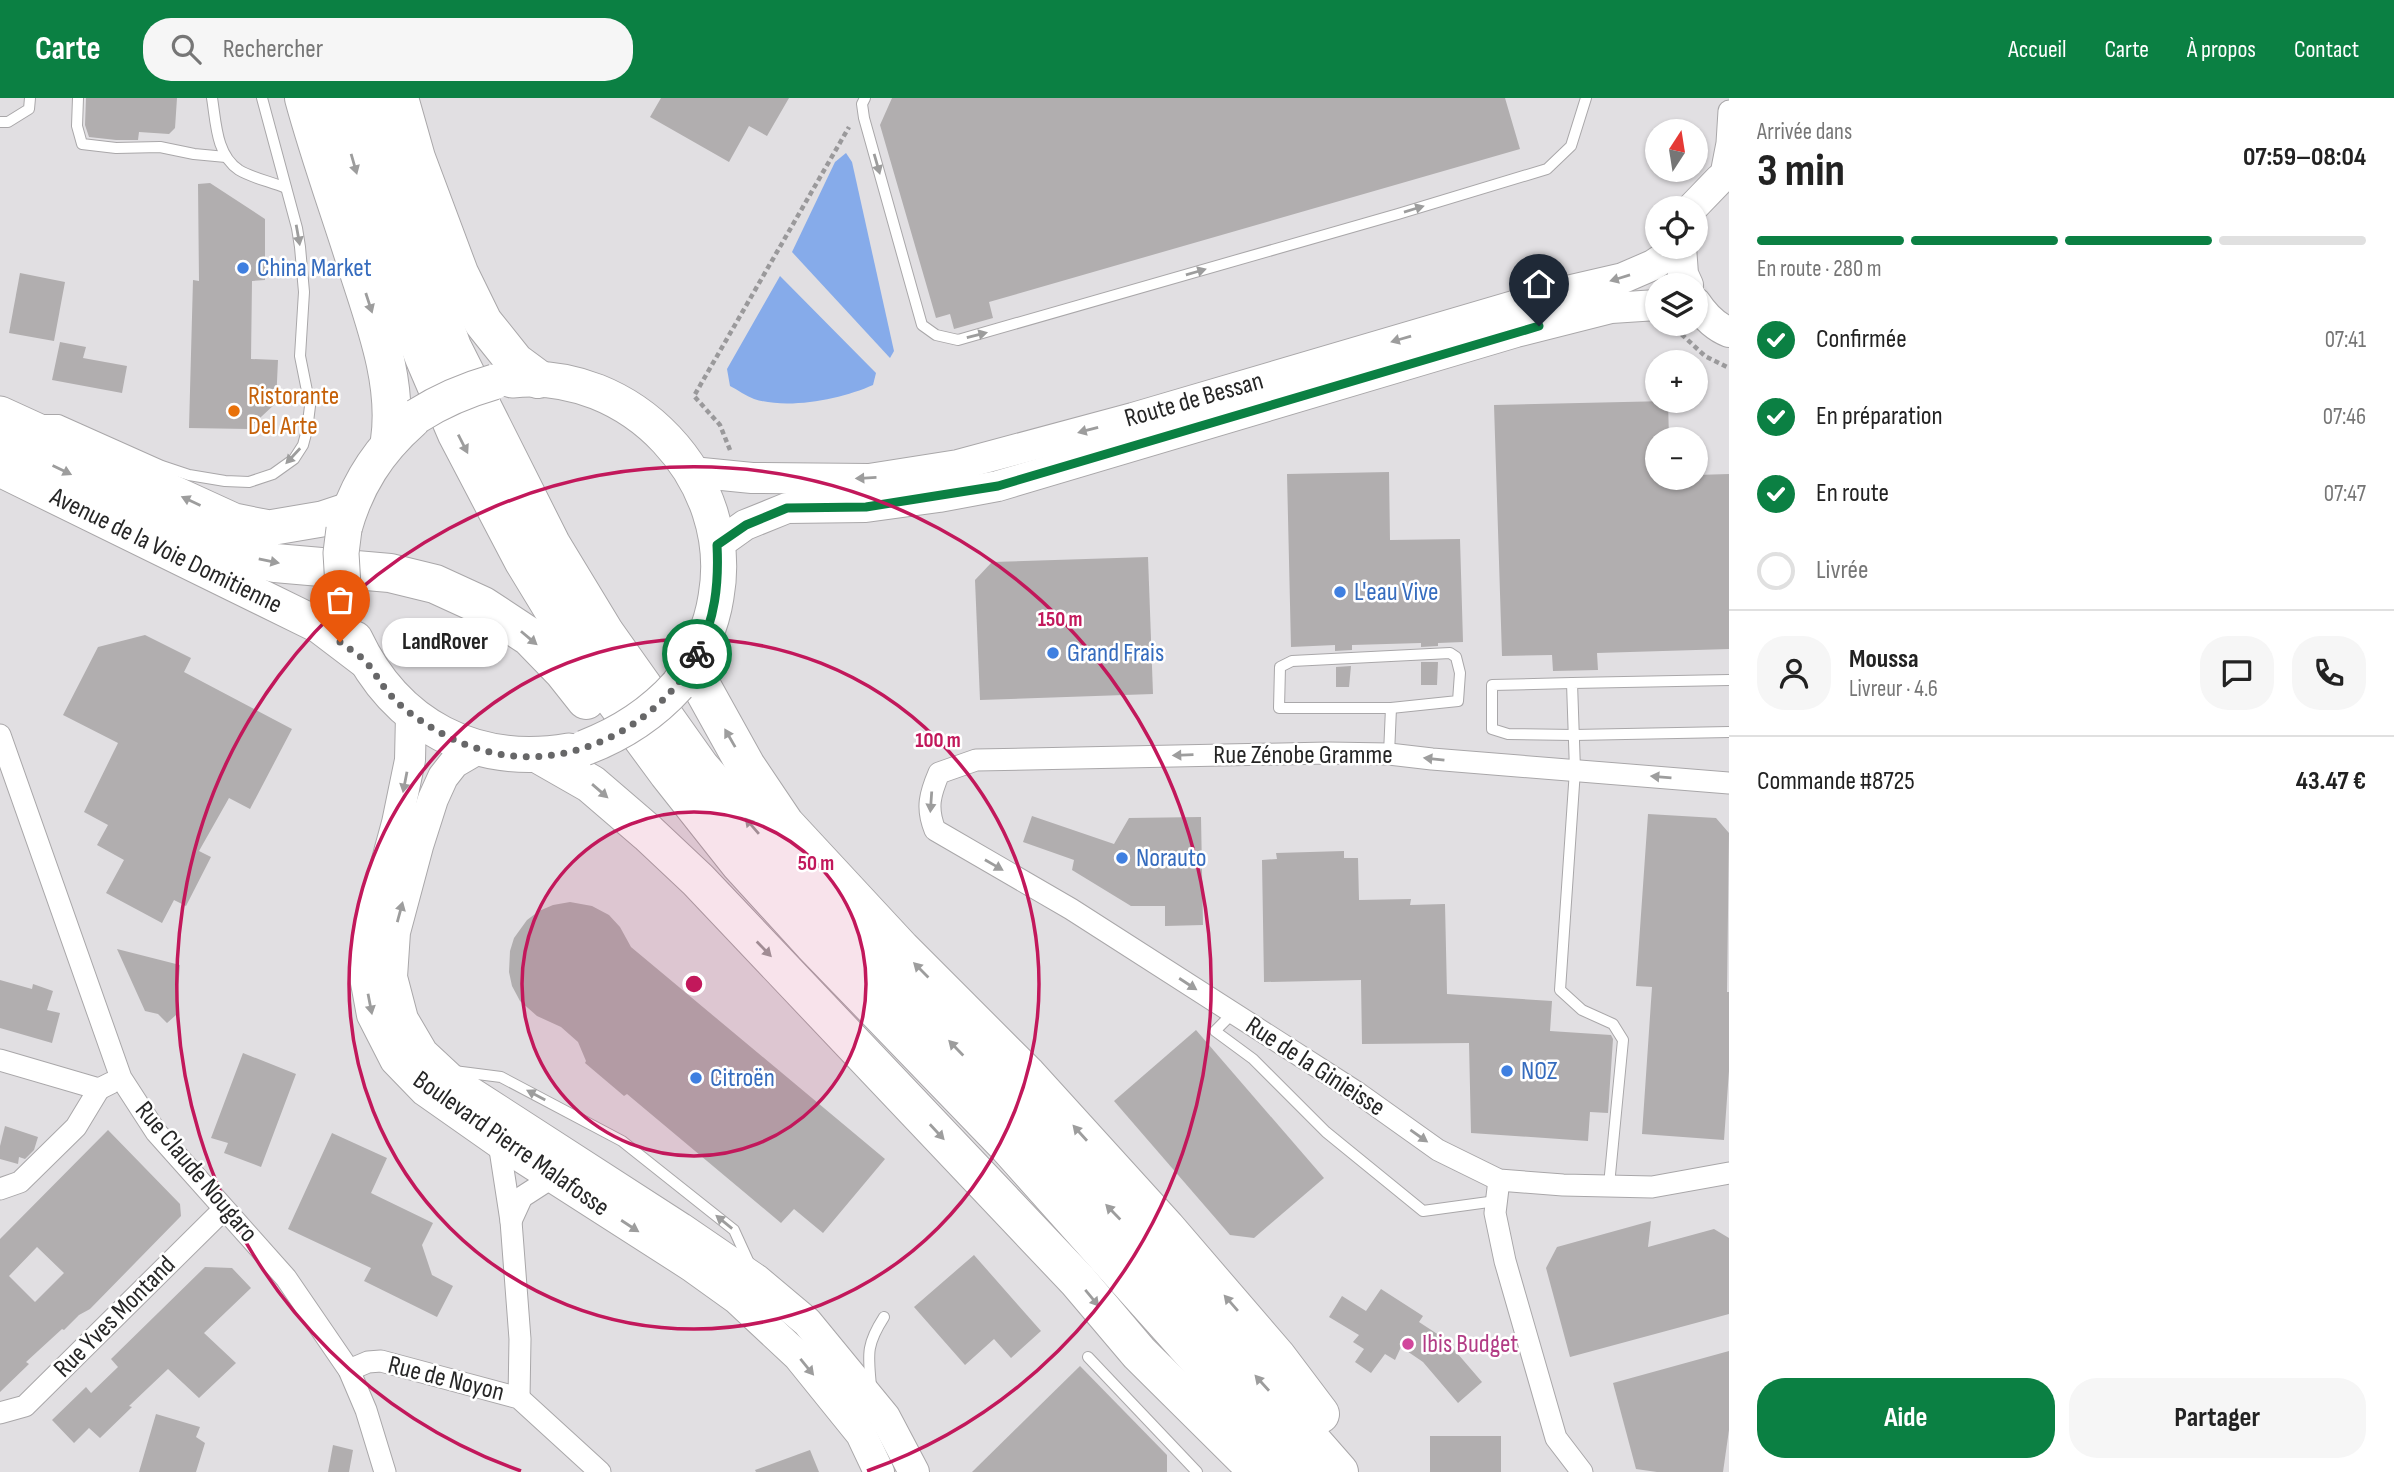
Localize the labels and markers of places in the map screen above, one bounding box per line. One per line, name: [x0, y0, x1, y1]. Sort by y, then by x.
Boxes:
place label: China Market: [257, 253, 372, 284]
pin: [1509, 254, 1569, 326]
marker: China Market: [235, 260, 251, 276]
place label: Ristorante Del Arte: [248, 381, 339, 442]
marker: Ristorante Del Arte: [226, 403, 242, 419]
pin: [310, 570, 370, 642]
place label: L'eau Vive: [1354, 577, 1439, 608]
marker: L'eau Vive: [1332, 584, 1348, 600]
callout: LandRover: [382, 618, 508, 666]
place label: Grand Frais: [1067, 638, 1164, 669]
marker: Grand Frais: [1045, 645, 1061, 661]
place label: Norauto: [1136, 843, 1207, 874]
marker: Norauto: [1114, 850, 1130, 866]
centre of rings: [682, 972, 706, 996]
place label: NOZ: [1521, 1056, 1558, 1087]
place label: Citroën: [710, 1063, 775, 1094]
marker: NOZ: [1499, 1063, 1515, 1079]
marker: Citroën: [688, 1070, 704, 1086]
place label: Ibis Budget: [1422, 1329, 1518, 1360]
marker: Ibis Budget: [1400, 1336, 1416, 1352]

